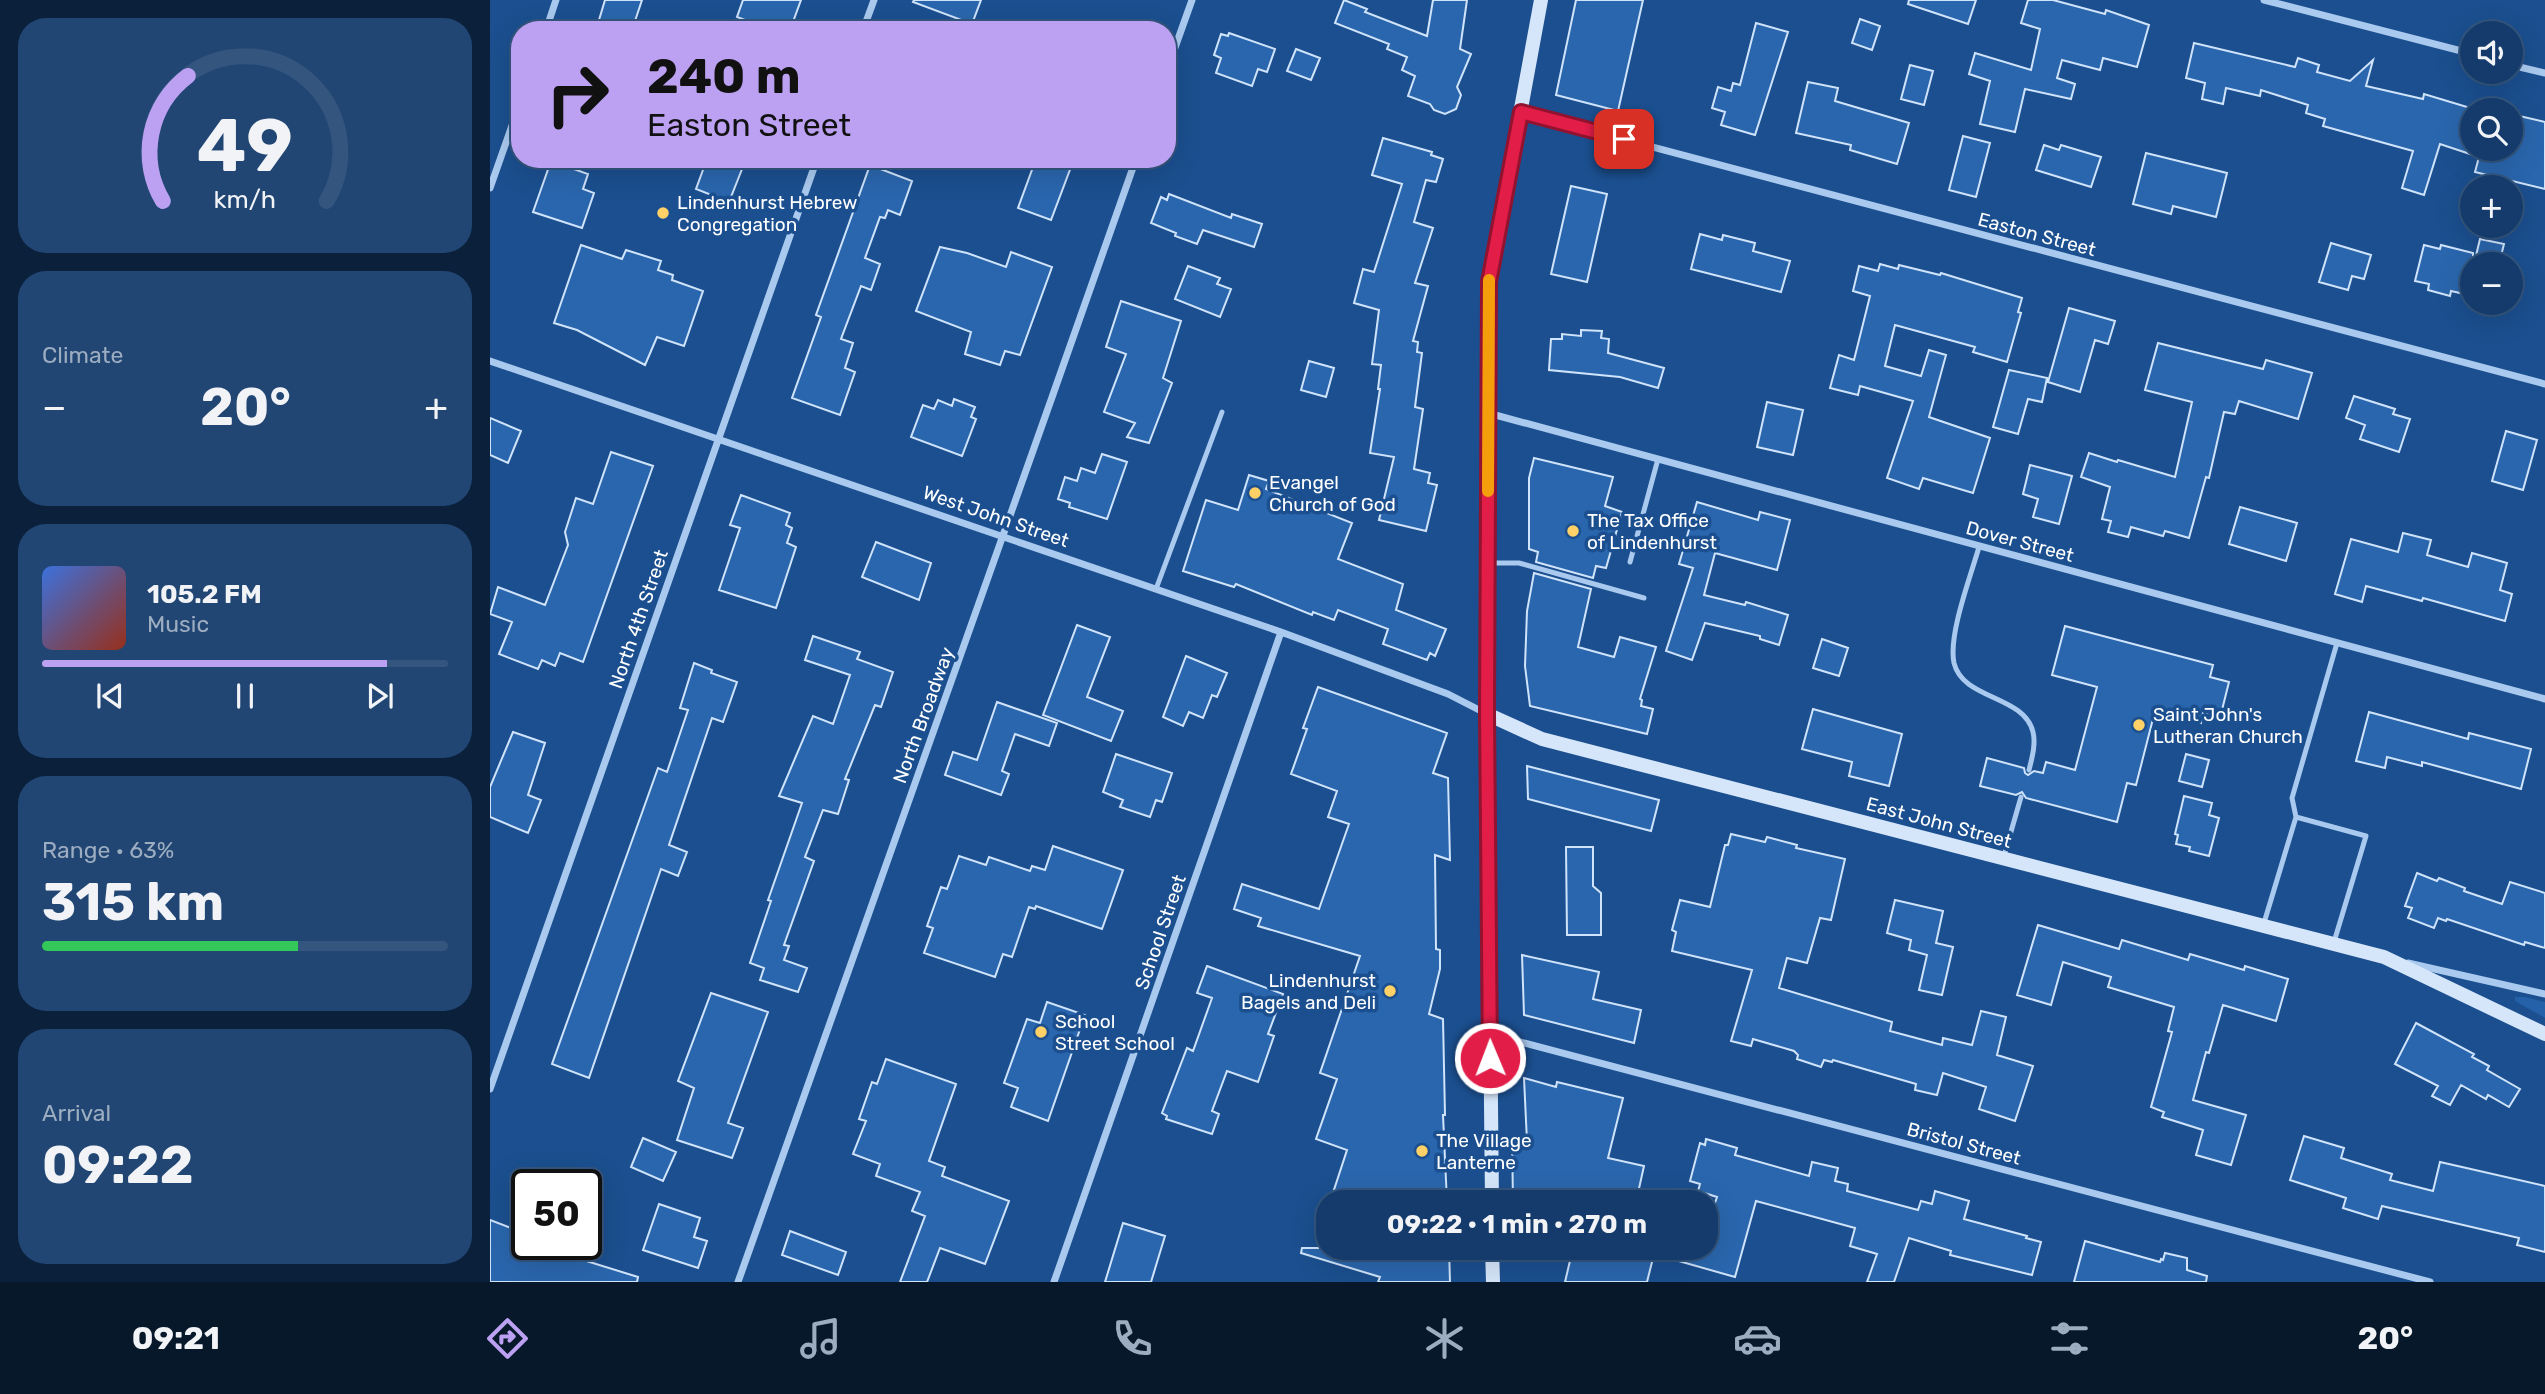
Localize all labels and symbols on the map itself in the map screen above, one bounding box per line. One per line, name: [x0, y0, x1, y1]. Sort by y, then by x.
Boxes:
pin: [1594, 109, 1654, 169]
place label: Lindenhurst Hebrew Congregation: [677, 191, 857, 236]
marker: Lindenhurst Hebrew Congregation: [655, 205, 671, 221]
street label: Easton Street: [1975, 208, 2099, 261]
place label: Evangel Church of God: [1269, 471, 1396, 516]
street label: West John Street: [920, 481, 1072, 552]
marker: Evangel Church of God: [1247, 485, 1263, 501]
place label: The Tax Office of Lindenhurst: [1587, 509, 1718, 554]
street label: Dover Street: [1963, 516, 2077, 567]
marker: The Tax Office of Lindenhurst: [1565, 523, 1581, 539]
street label: North 4th Street: [604, 546, 673, 692]
street label: North Broadway: [888, 644, 959, 786]
place label: Saint John's Lutheran Church: [2153, 703, 2303, 748]
marker: Saint John's Lutheran Church: [2131, 717, 2147, 733]
street label: East John Street: [1864, 792, 2015, 853]
street label: School Street: [1130, 871, 1191, 993]
place label: Lindenhurst Bagels and Deli: [1241, 969, 1377, 1014]
marker: Lindenhurst Bagels and Deli: [1382, 983, 1398, 999]
place label: School Street School: [1055, 1010, 1175, 1055]
position arrow: [1453, 1021, 1527, 1095]
marker: School Street School: [1033, 1024, 1049, 1040]
street label: Bristol Street: [1905, 1117, 2024, 1170]
place label: The Village Lanterne: [1436, 1129, 1532, 1174]
marker: The Village Lanterne: [1414, 1143, 1430, 1159]
speed limit sign: 50: [511, 1169, 602, 1260]

